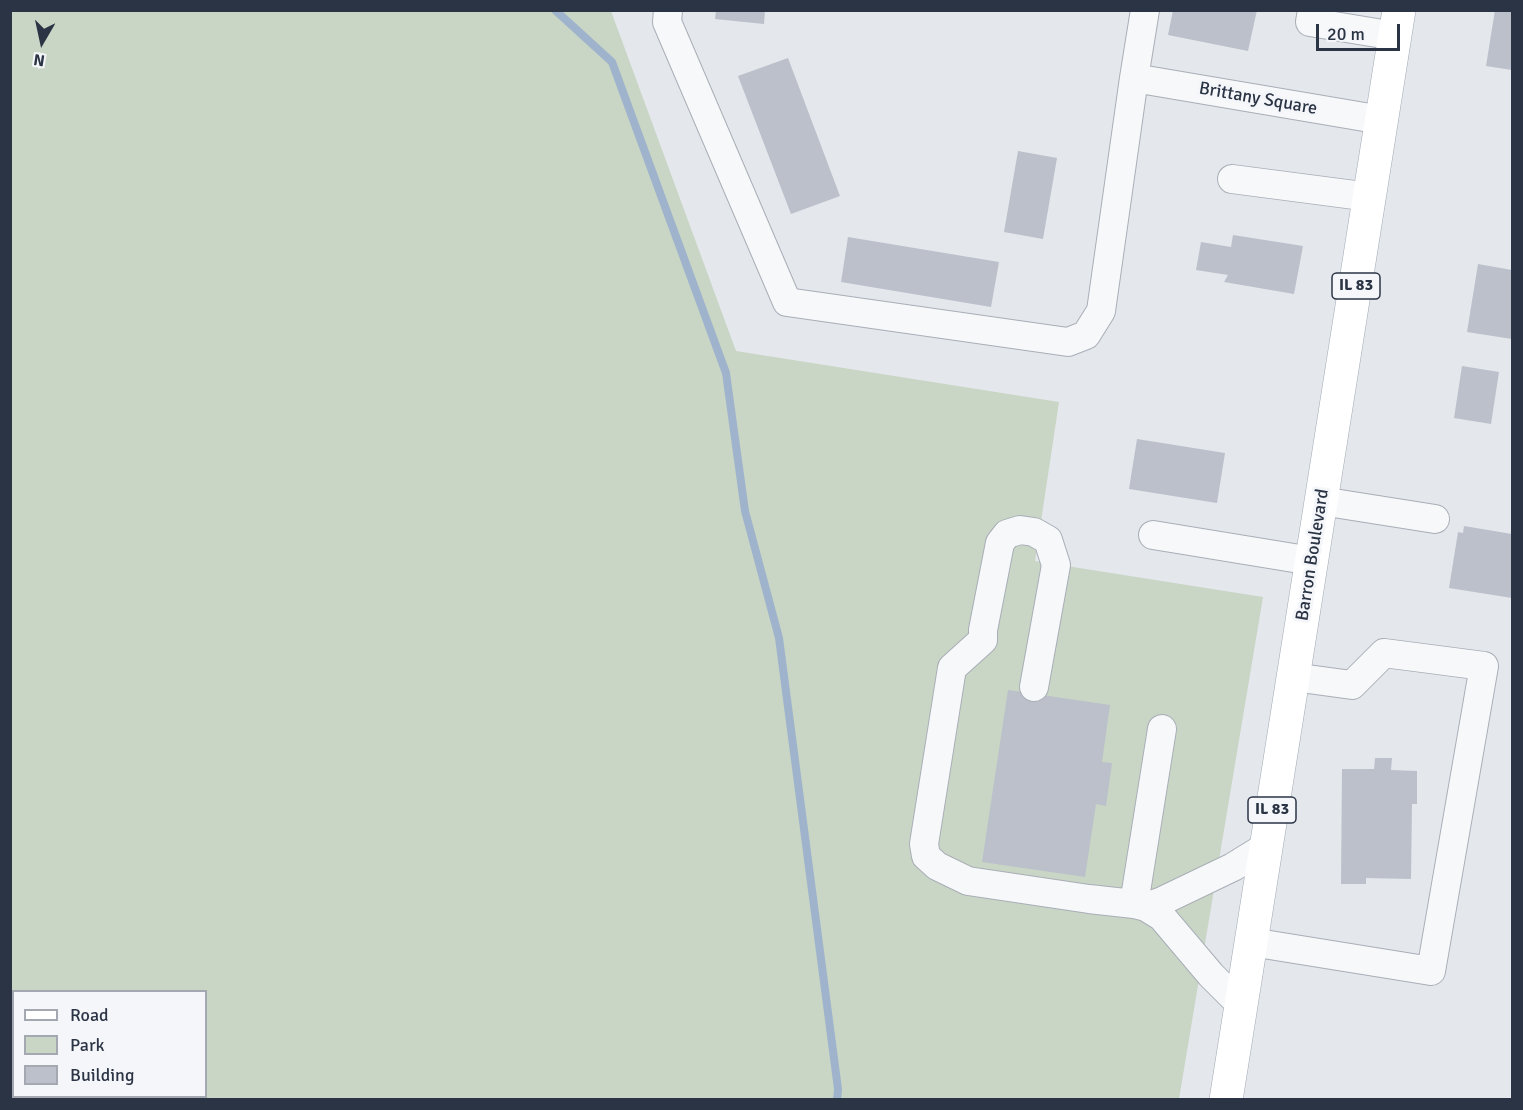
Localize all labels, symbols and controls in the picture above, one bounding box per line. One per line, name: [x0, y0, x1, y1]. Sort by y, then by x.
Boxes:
north arrow: [12, 12, 72, 72]
scale bar: [1319, 12, 1403, 50]
text: 20 m: [1327, 23, 1365, 45]
text: N: [32, 49, 46, 71]
street label: Brittany Square: [1197, 78, 1319, 120]
road number: IL 83: [1332, 273, 1380, 299]
street label: Barron Boulevard: [1292, 487, 1334, 623]
road number: IL 83: [1248, 797, 1296, 823]
legend: [12, 990, 207, 1098]
text: Road: [70, 1004, 109, 1026]
text: Park: [70, 1034, 105, 1056]
text: Building: [70, 1064, 134, 1086]

